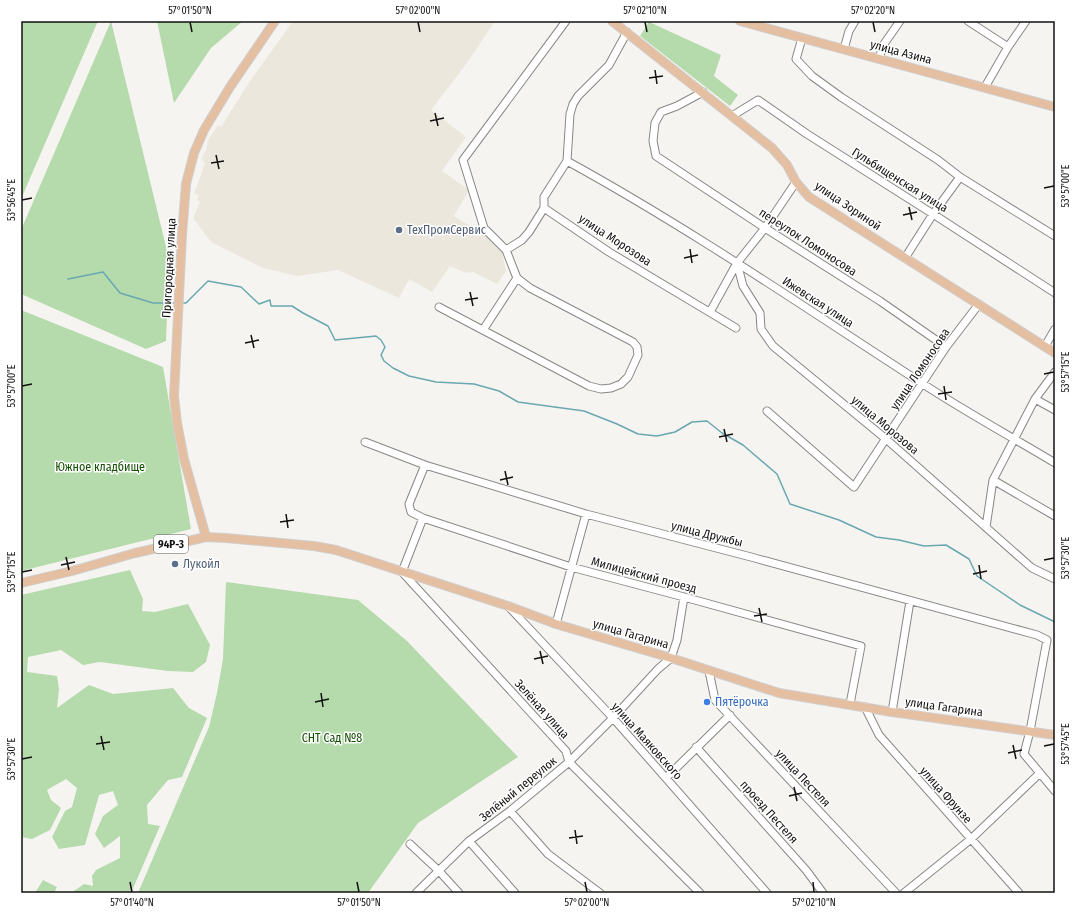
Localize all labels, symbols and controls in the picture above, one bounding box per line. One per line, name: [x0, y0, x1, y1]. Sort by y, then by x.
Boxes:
text: 57°01'50"N: [168, 5, 212, 17]
text: 57°02'00"N: [396, 5, 440, 17]
text: 57°02'10"N: [623, 5, 667, 17]
text: 57°02'20"N: [851, 5, 895, 17]
street label: улица Азина: [869, 37, 933, 67]
street label: Гульбищенская улица: [850, 145, 951, 215]
text: 53°57'00"E: [1060, 164, 1072, 207]
text: 53°56'45"E: [6, 179, 18, 221]
street label: улица Зориной: [812, 179, 884, 233]
street label: переулок Ломоносова: [757, 205, 859, 279]
street label: улица Морозова: [576, 211, 654, 269]
street label: Пригородная улица: [159, 217, 179, 319]
place label: ТехПромСервис: [407, 223, 486, 237]
marker: ТехПромСервис: [394, 225, 404, 235]
street label: Ижевская улица: [780, 274, 856, 330]
street label: улица Ломоносова: [887, 325, 953, 413]
text: 53°57'15"E: [1060, 351, 1072, 392]
text: 53°57'00"E: [6, 364, 18, 407]
street label: улица Морозова: [849, 393, 922, 457]
park label: Южное кладбище: [55, 460, 145, 474]
street label: улица Дружбы: [670, 518, 744, 550]
road number: 94Р-3: [154, 535, 188, 553]
text: 53°57'30"E: [1060, 537, 1072, 579]
text: 53°57'15"E: [6, 551, 18, 592]
street label: Милицейский проезд: [590, 554, 698, 596]
place label: Лукойл: [183, 557, 220, 571]
marker: Лукойл: [170, 559, 180, 569]
street label: улица Гагарина: [591, 616, 671, 652]
street label: Зелёная улица: [512, 677, 572, 742]
place label: Пятёрочка: [715, 695, 769, 709]
street label: улица Гагарина: [904, 695, 984, 719]
marker: Пятёрочка: [702, 697, 712, 707]
street label: улица Маяковского: [609, 700, 685, 782]
text: 53°57'45"E: [1060, 723, 1072, 765]
park label: СНТ Сад №8: [302, 731, 362, 745]
text: 53°57'30"E: [6, 738, 18, 780]
street label: улица Пестеля: [773, 746, 833, 810]
street label: Зелёный переулок: [477, 753, 560, 824]
street label: улица Фрунзе: [917, 764, 975, 826]
street label: проезд Пестеля: [737, 778, 801, 846]
text: 57°01'40"N: [110, 897, 154, 909]
text: 57°01'50"N: [337, 897, 381, 909]
text: 57°02'00"N: [565, 897, 609, 909]
text: 57°02'10"N: [792, 897, 836, 909]

